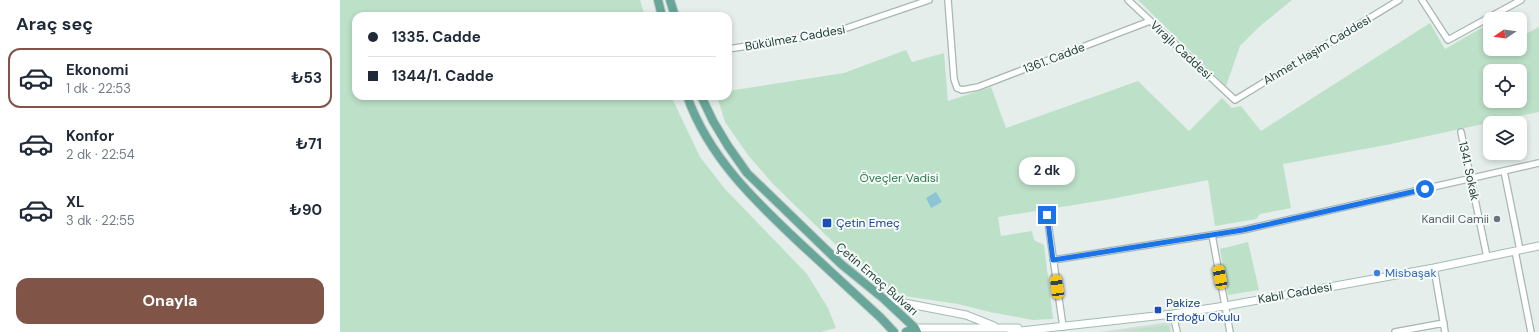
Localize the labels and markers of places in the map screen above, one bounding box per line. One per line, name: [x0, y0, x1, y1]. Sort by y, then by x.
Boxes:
place label: Kandil Camii: [1422, 211, 1489, 227]
marker: Kandil Camii: [1492, 214, 1502, 224]
place label: Çetin Emeç: [836, 215, 900, 231]
marker: Çetin Emeç: [821, 217, 833, 229]
place label: Misbaşak: [1385, 265, 1436, 281]
marker: Misbaşak: [1372, 268, 1382, 278]
place label: Pakize Erdoğu Okulu: [1166, 295, 1240, 325]
marker: Pakize Erdoğu Okulu: [1153, 305, 1163, 315]

